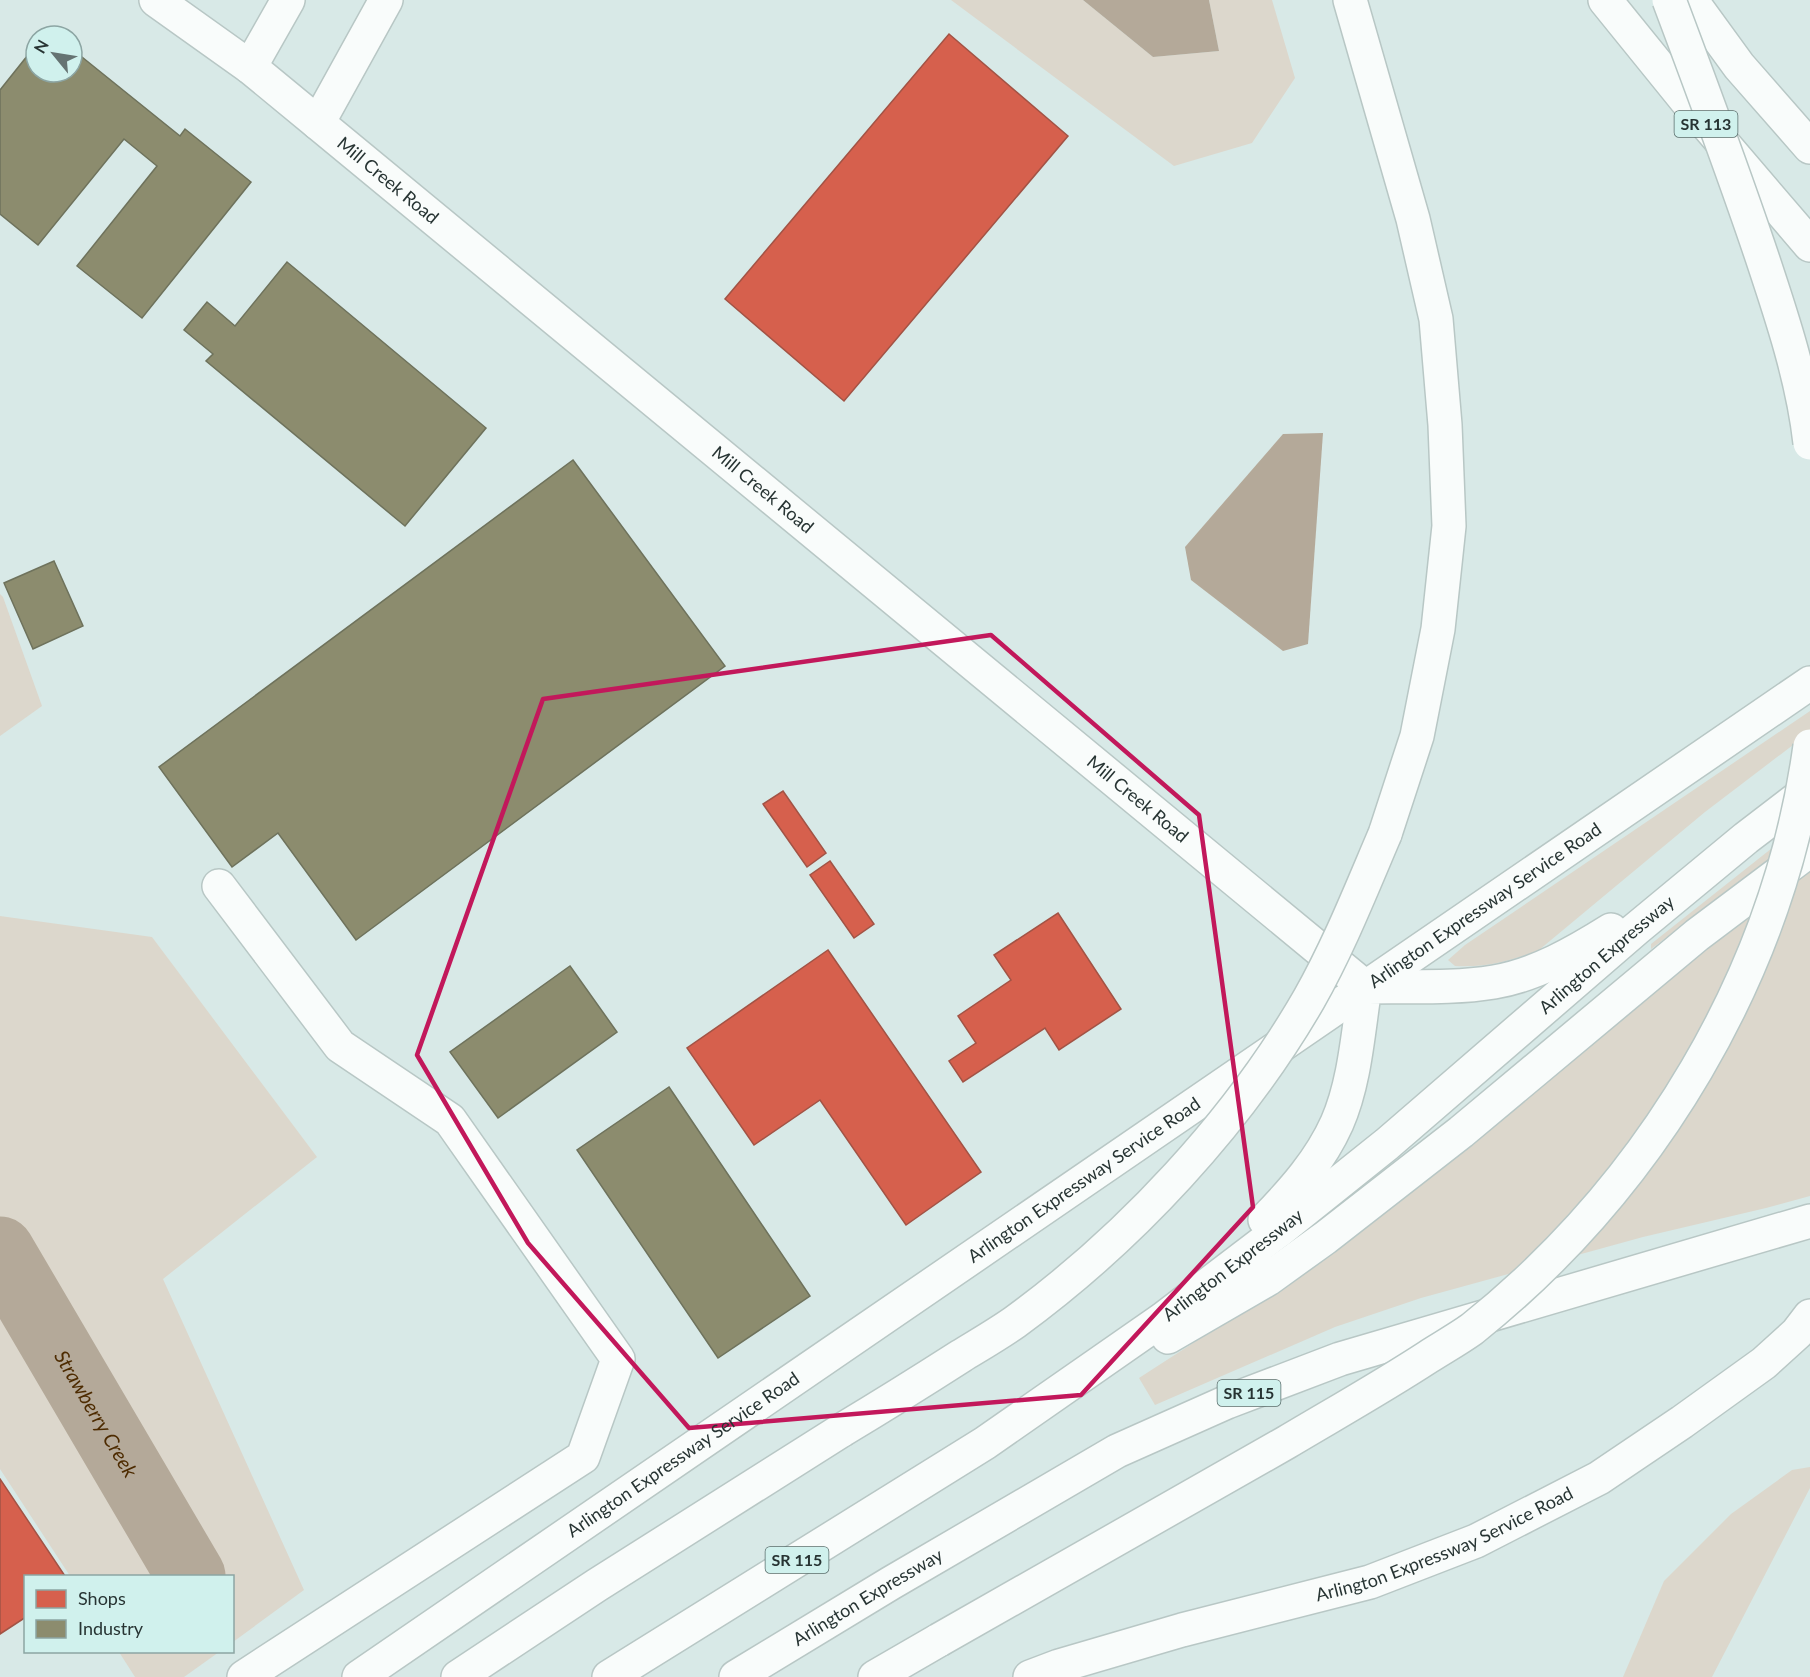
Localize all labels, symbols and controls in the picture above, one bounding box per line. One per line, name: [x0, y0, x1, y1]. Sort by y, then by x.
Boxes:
north arrow: [24, 24, 84, 84]
text: N: [29, 36, 52, 56]
road number: SR 113: [1674, 111, 1738, 137]
street label: Mill Creek Road: [333, 132, 444, 228]
street label: Mill Creek Road: [708, 441, 818, 537]
street label: Mill Creek Road: [1083, 750, 1193, 847]
street label: Arlington Expressway Service Road: [1364, 819, 1606, 991]
street label: Arlington Expressway: [1535, 891, 1679, 1017]
street label: Arlington Expressway Service Road: [963, 1092, 1204, 1267]
street label: Arlington Expressway: [1158, 1203, 1307, 1325]
water label: Strawberry Creek: [50, 1346, 143, 1482]
street label: Arlington Expressway Service Road: [562, 1367, 803, 1541]
road number: SR 115: [1218, 1380, 1280, 1406]
street label: Arlington Expressway Service Road: [1313, 1481, 1576, 1605]
street label: Arlington Expressway: [788, 1543, 947, 1650]
road number: SR 115: [766, 1547, 828, 1573]
legend: [24, 1575, 234, 1653]
text: Shops: [78, 1587, 126, 1609]
text: Industry: [78, 1617, 144, 1639]

